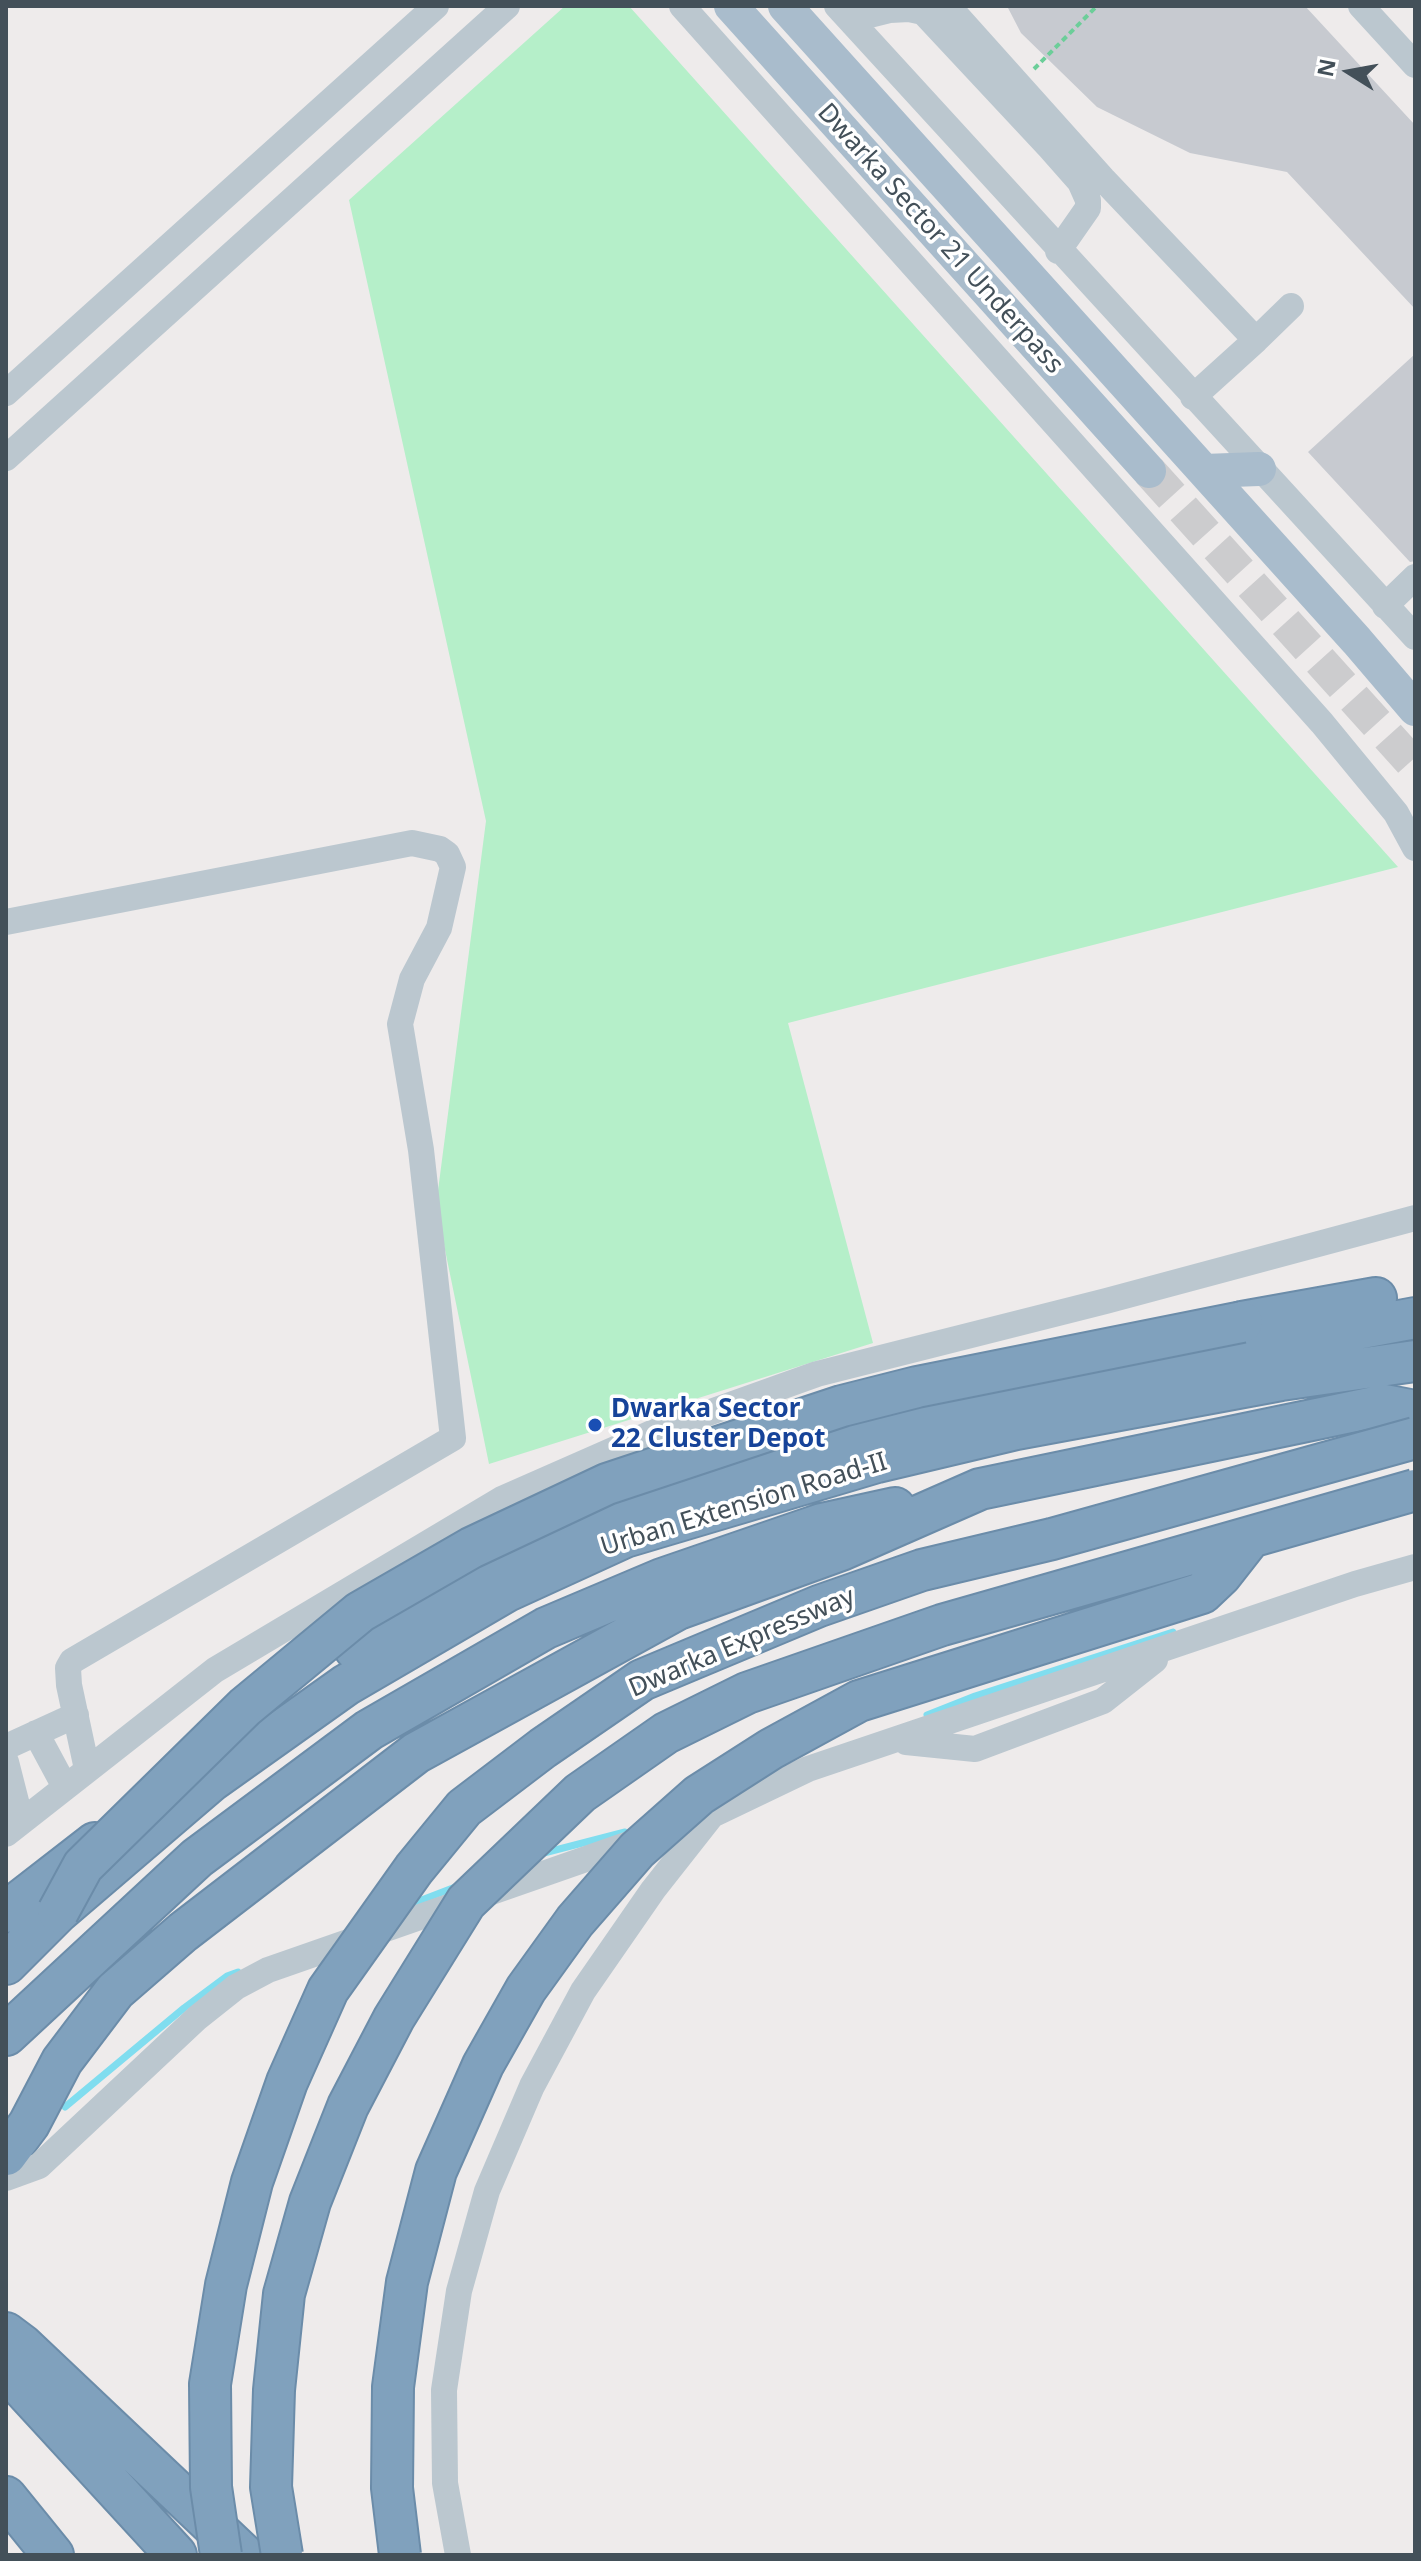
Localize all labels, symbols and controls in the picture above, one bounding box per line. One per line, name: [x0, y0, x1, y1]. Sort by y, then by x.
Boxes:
north arrow: [1309, 32, 1389, 112]
text: N: [1309, 56, 1342, 79]
street label: Dwarka Sector 21 Underpass: [810, 98, 1070, 380]
place label: Dwarka Sector 22 Cluster Depot: [611, 1394, 826, 1456]
marker: Dwarka Sector 22 Cluster Depot: [586, 1416, 604, 1434]
street label: Urban Extension Road-II: [597, 1447, 891, 1563]
street label: Dwarka Expressway: [624, 1581, 860, 1705]

